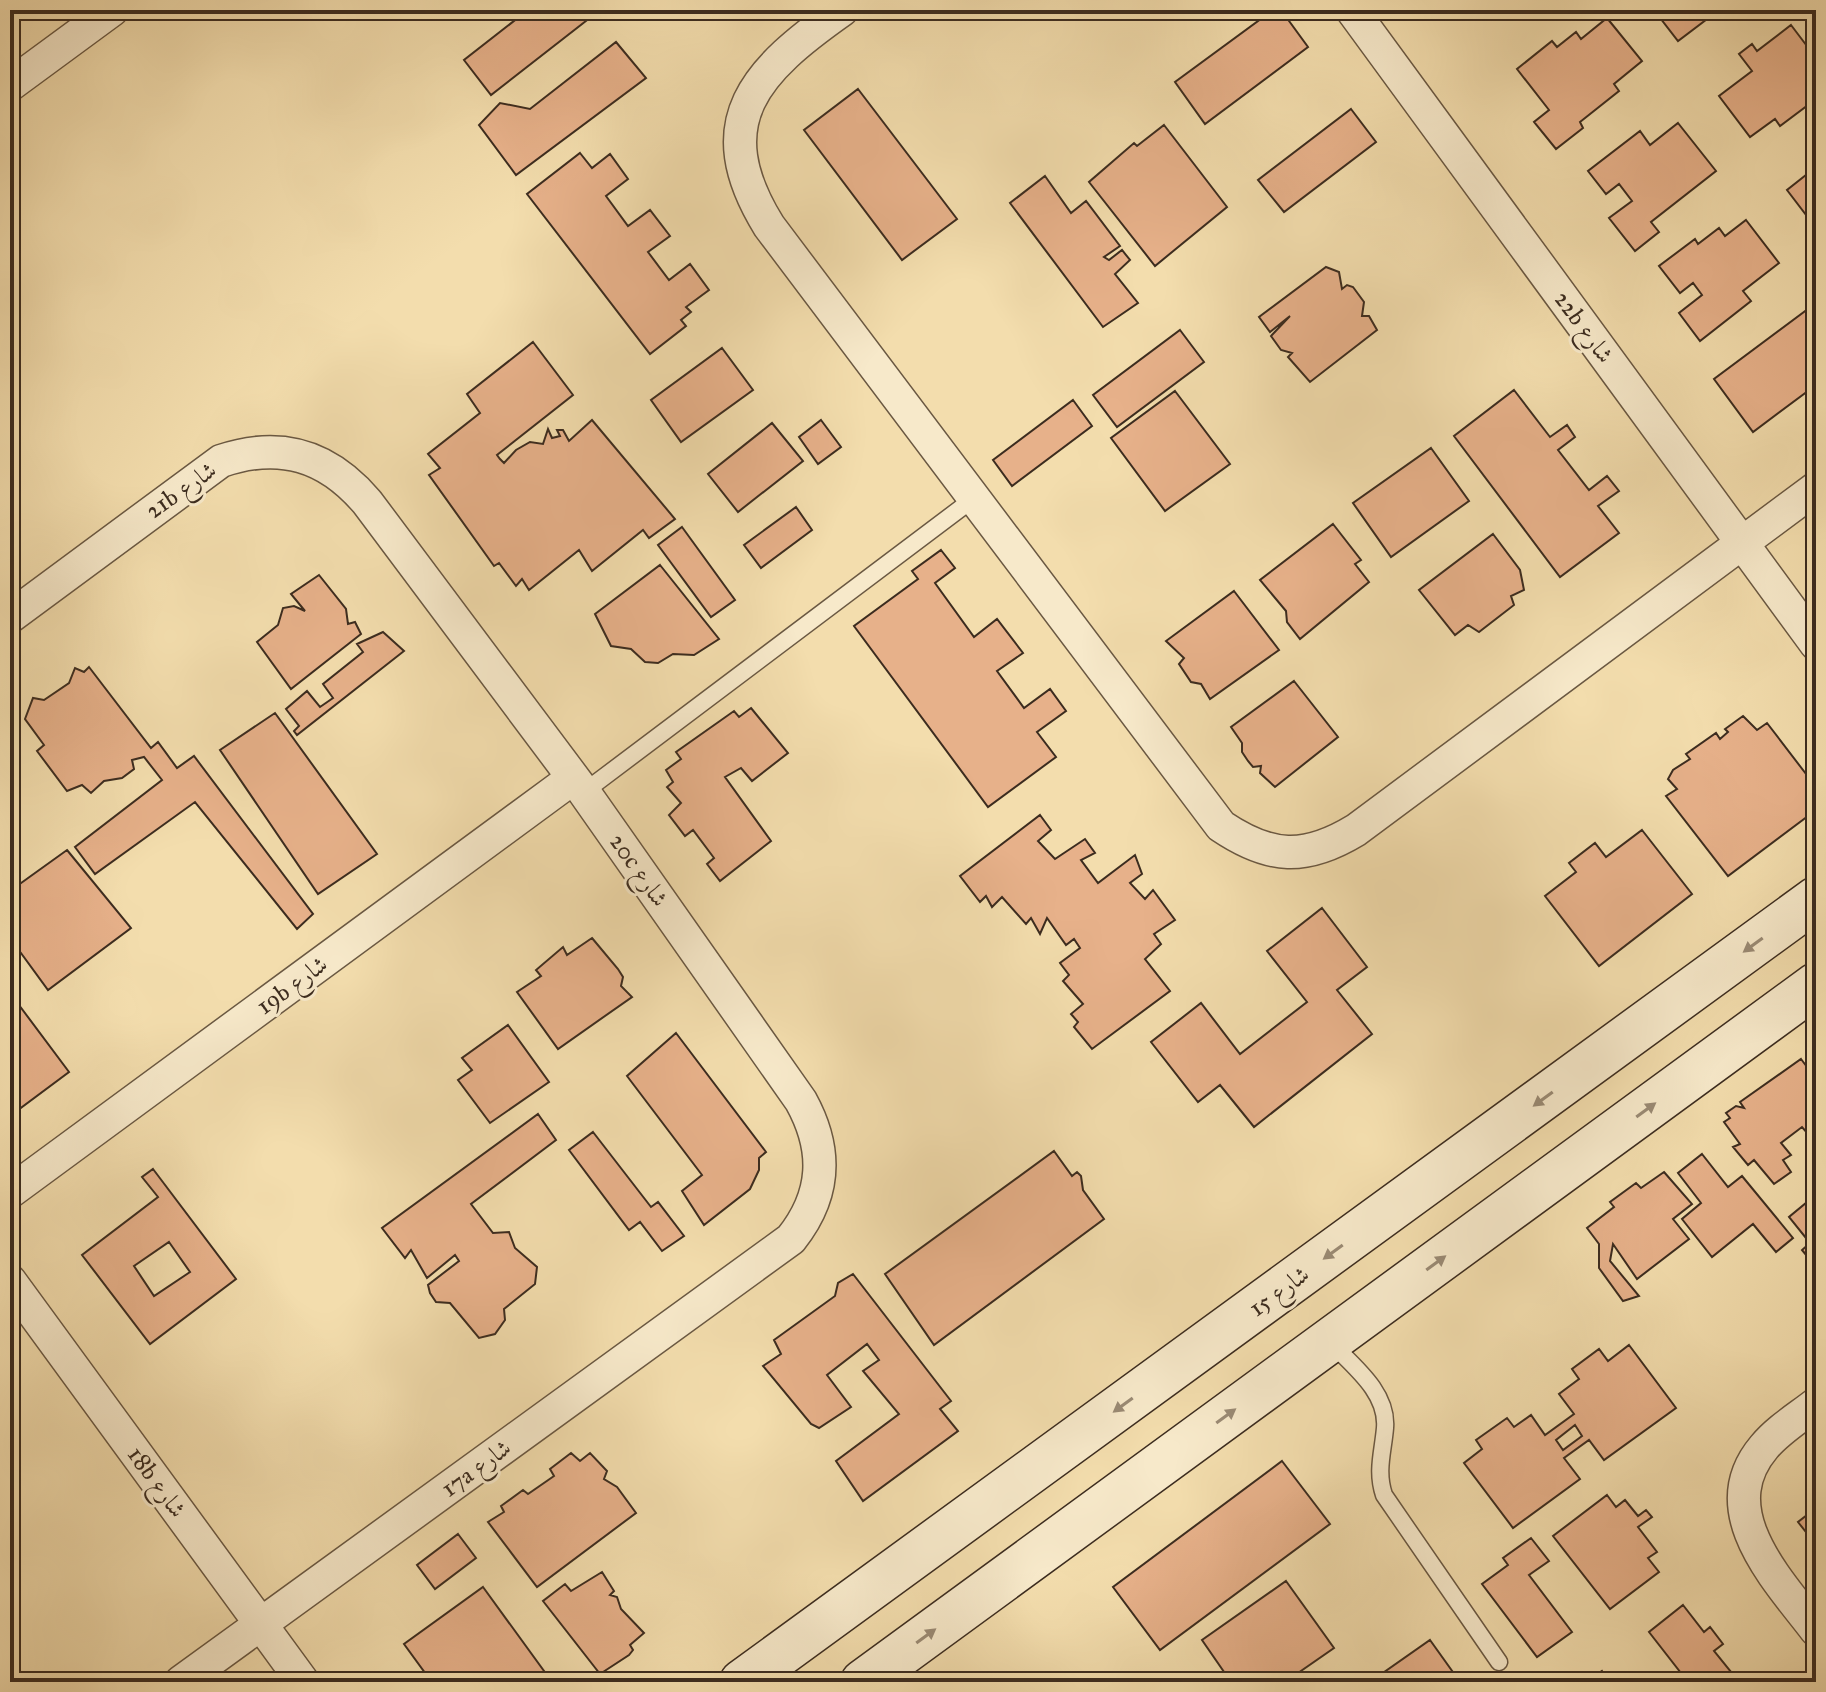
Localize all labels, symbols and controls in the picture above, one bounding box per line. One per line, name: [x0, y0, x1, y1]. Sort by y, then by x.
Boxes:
street label: 22b شارع: [1544, 285, 1620, 372]
street label: 21b شارع: [140, 455, 225, 529]
street label: 20c شارع: [599, 827, 675, 915]
one-way arrow: [1743, 937, 1763, 953]
street label: 19b شارع: [251, 949, 336, 1025]
one-way arrow: [1533, 1090, 1553, 1106]
one-way arrow: [1636, 1102, 1656, 1118]
one-way arrow: [1323, 1243, 1343, 1259]
one-way arrow: [1425, 1255, 1447, 1271]
street label: شارع 15: [1243, 1259, 1318, 1327]
one-way arrow: [1112, 1397, 1133, 1412]
one-way arrow: [1216, 1409, 1236, 1425]
street label: 17a شارع: [435, 1433, 520, 1507]
street label: 18b شارع: [117, 1441, 193, 1526]
one-way arrow: [915, 1628, 937, 1644]

